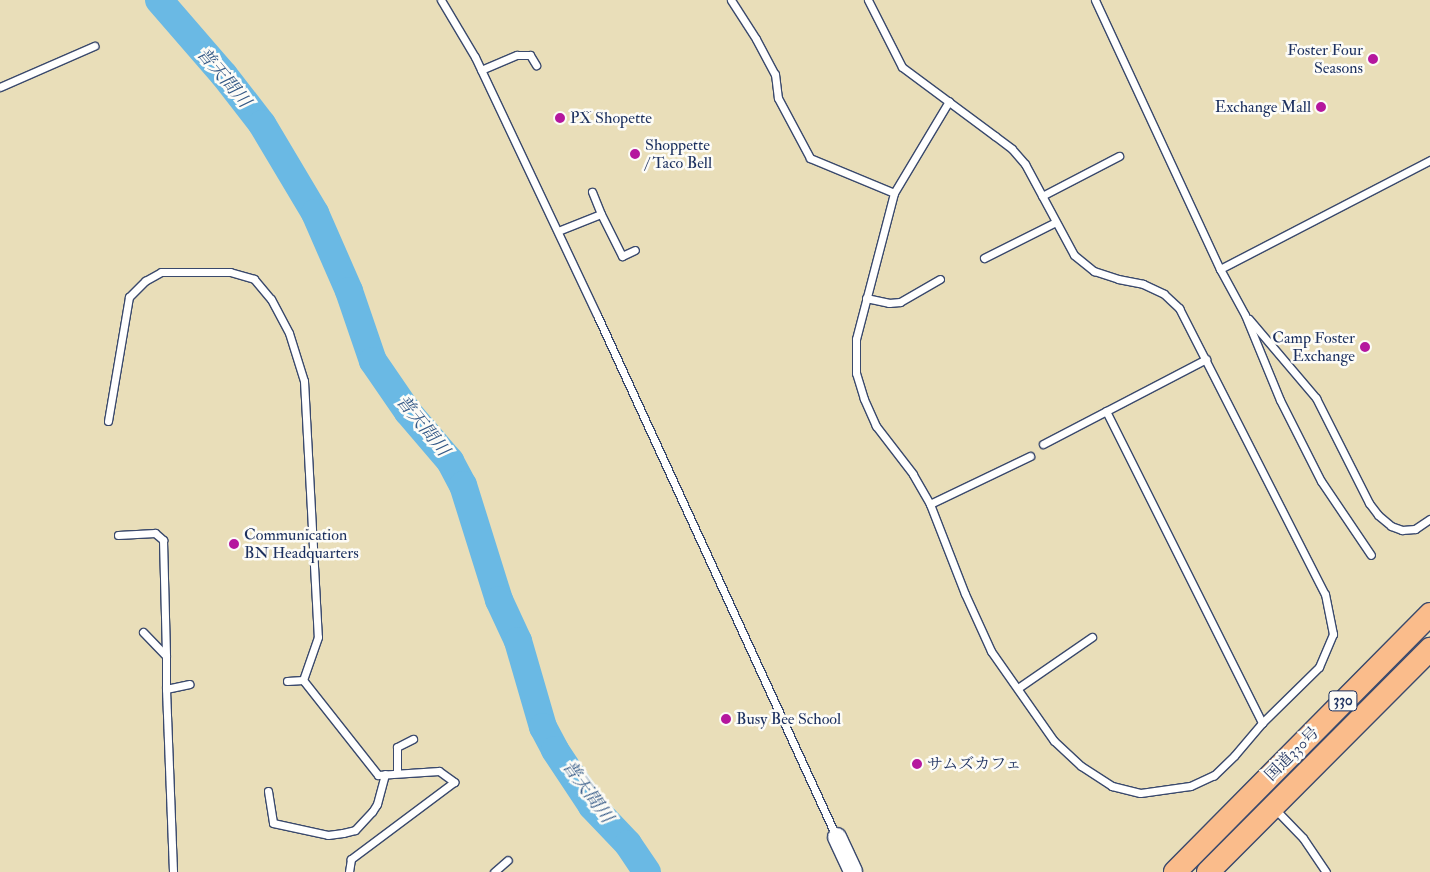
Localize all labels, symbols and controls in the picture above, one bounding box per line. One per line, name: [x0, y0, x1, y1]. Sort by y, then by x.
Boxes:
place label: Foster Four Seasons: [1287, 40, 1363, 78]
water label: 普天間川: [192, 43, 254, 113]
marker: Foster Four Seasons: [1367, 53, 1379, 65]
place label: Exchange Mall: [1215, 97, 1311, 117]
marker: Exchange Mall: [1315, 101, 1327, 113]
place label: PX Shopette: [570, 108, 652, 128]
marker: PX Shopette: [554, 112, 566, 124]
place label: Shoppette / Taco Bell: [645, 135, 712, 173]
marker: Shoppette / Taco Bell: [629, 148, 641, 160]
place label: Camp Foster Exchange: [1272, 328, 1355, 366]
marker: Camp Foster Exchange: [1359, 341, 1371, 353]
water label: 普天間川: [391, 391, 453, 461]
place label: Communication BN Headquarters: [244, 525, 359, 563]
marker: Communication BN Headquarters: [228, 538, 240, 550]
road number: 330: [1328, 688, 1358, 714]
place label: Busy Bee School: [736, 709, 841, 729]
marker: Busy Bee School: [720, 713, 732, 725]
street label: 国道330号: [1261, 723, 1323, 785]
place label: サムズカフェ: [927, 754, 1023, 774]
water label: 普天間川: [557, 757, 617, 827]
marker: サムズカフェ: [911, 758, 923, 770]

